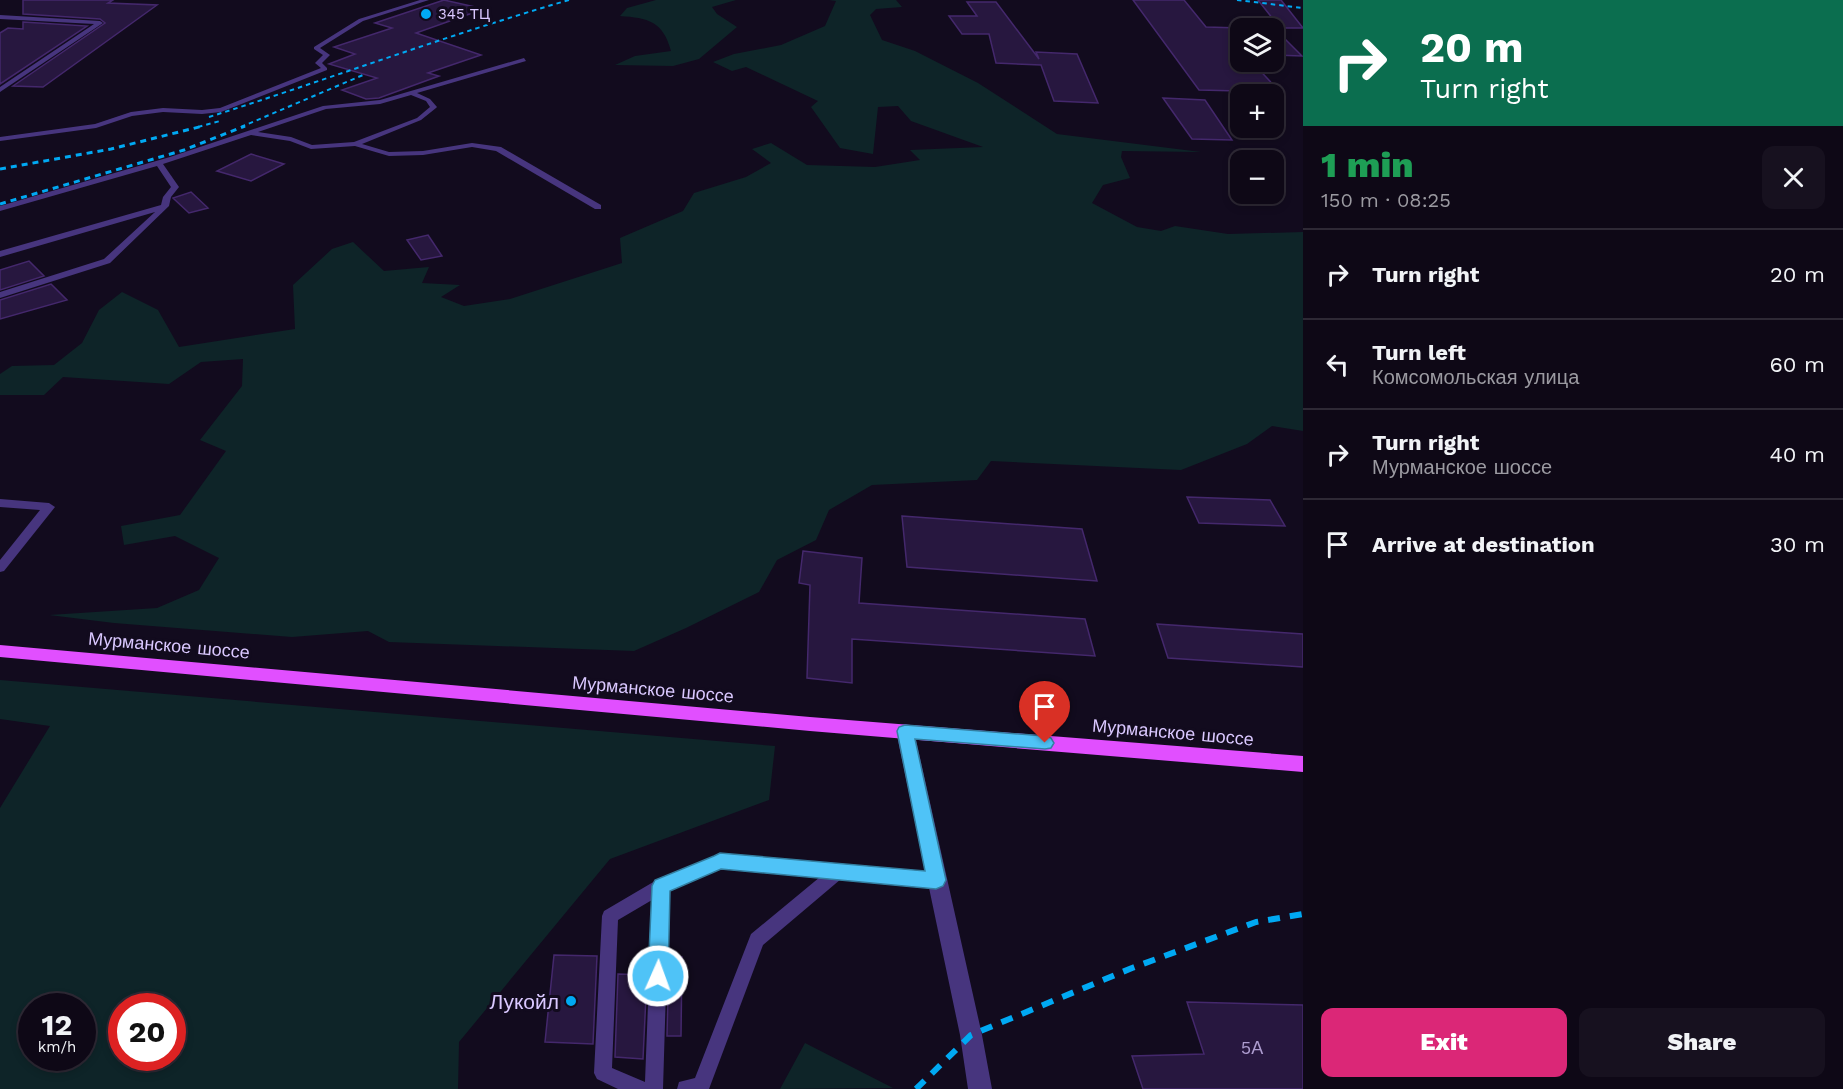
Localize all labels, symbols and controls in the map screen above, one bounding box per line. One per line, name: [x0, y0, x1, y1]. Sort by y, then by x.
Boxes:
place label: 345 ТЦ: [438, 5, 490, 23]
marker: 345 ТЦ: [419, 7, 433, 21]
map controls: [1230, 18, 1284, 204]
button: layers: [1230, 18, 1284, 72]
text: 20 m: [1420, 23, 1524, 72]
icon: right: [1321, 24, 1399, 102]
text: Turn right: [1420, 73, 1549, 105]
button: +: [1230, 84, 1284, 138]
text: 1 min: [1321, 144, 1414, 186]
button: close: [1762, 146, 1825, 209]
button: −: [1230, 150, 1284, 204]
text: 150 m · 08:25: [1321, 188, 1451, 212]
icon: right: [1321, 258, 1354, 291]
text: Turn right: [1372, 262, 1479, 287]
text: 20 m: [1770, 262, 1825, 287]
text: Turn left: [1372, 340, 1466, 365]
icon: left: [1321, 348, 1354, 381]
text: 60 m: [1769, 352, 1825, 377]
text: Комсомольская улица: [1372, 365, 1579, 389]
text: Turn right: [1372, 430, 1479, 455]
icon: right: [1321, 438, 1354, 471]
text: 40 m: [1769, 442, 1825, 467]
text: Мурманское шоссе: [1372, 455, 1552, 479]
icon: arrive: [1321, 528, 1354, 561]
text: Arrive at destination: [1372, 532, 1595, 557]
text: 30 m: [1770, 532, 1825, 557]
street label: Мурманское шоссе: [87, 627, 251, 663]
street label: Мурманское шоссе: [571, 671, 735, 707]
pin: [1019, 681, 1070, 743]
icon: arrive: [1028, 690, 1061, 723]
street label: Мурманское шоссе: [1091, 714, 1255, 750]
position arrow: [626, 944, 690, 1008]
place label: Лукойл: [489, 989, 559, 1014]
speed limit sign: 20: [108, 993, 186, 1071]
marker: Лукойл: [564, 994, 578, 1008]
text: 12: [42, 1007, 72, 1042]
button: Exit: [1321, 1008, 1567, 1077]
button: Share: [1579, 1008, 1825, 1077]
house number: 5А: [1241, 1037, 1263, 1058]
text: km/h: [38, 1038, 76, 1056]

